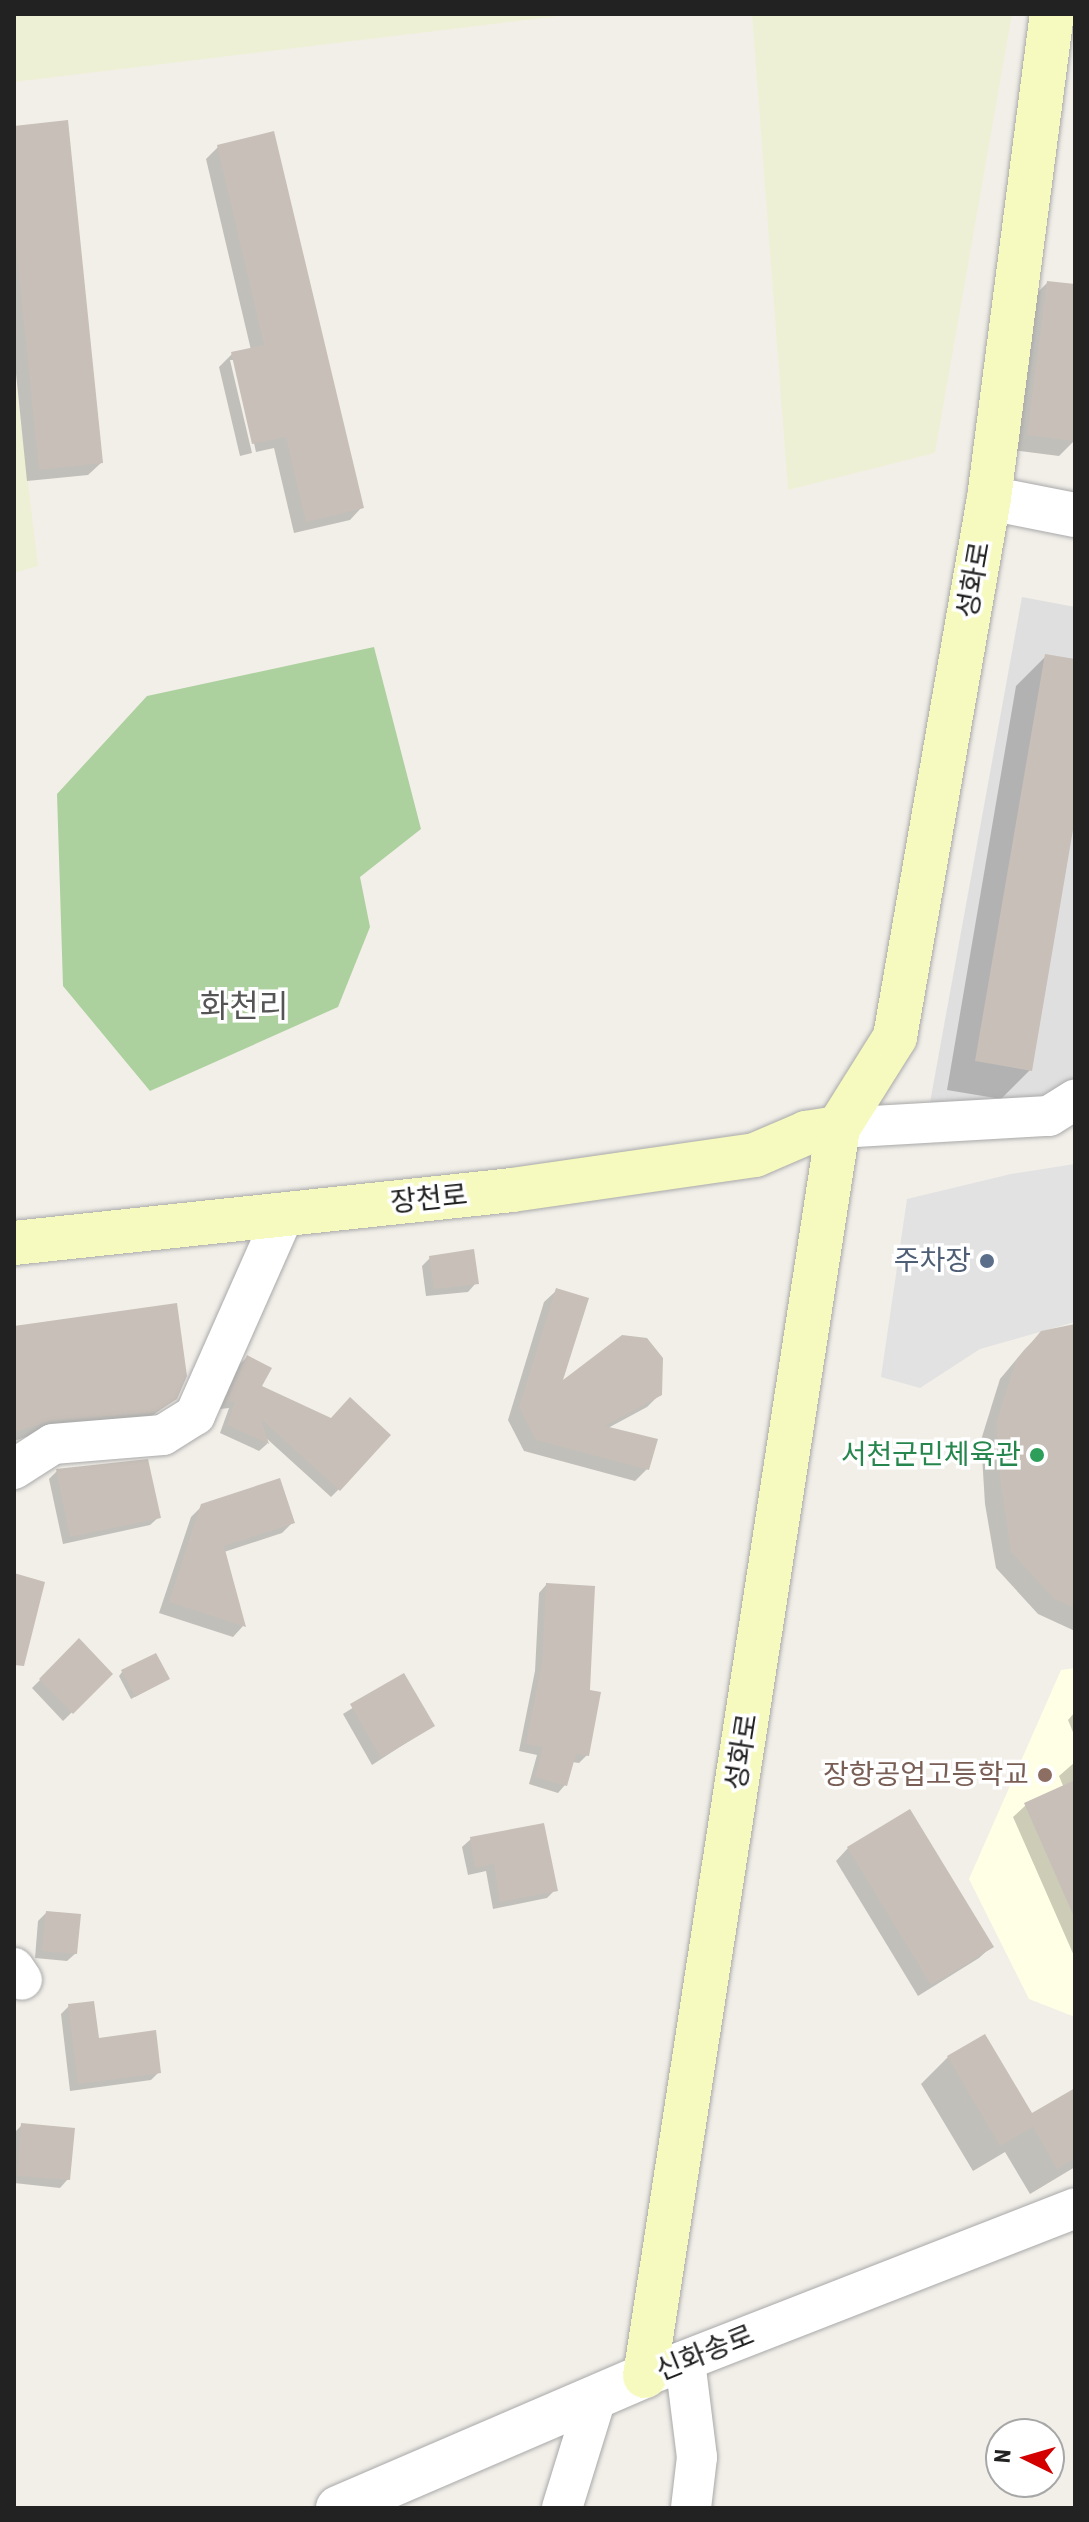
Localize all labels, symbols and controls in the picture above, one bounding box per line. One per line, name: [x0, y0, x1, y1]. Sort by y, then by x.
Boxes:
street label: 성화로: [951, 539, 997, 621]
district label: 화천리: [200, 987, 288, 1025]
street label: 장천로: [389, 1178, 469, 1220]
place label: 주차장: [894, 1244, 971, 1278]
marker: 주차장: [978, 1252, 996, 1270]
place label: 서천군민체육관: [841, 1438, 1021, 1472]
marker: 서천군민체육관: [1028, 1446, 1046, 1464]
street label: 성화로: [719, 1711, 765, 1793]
place label: 장항공업고등학교: [823, 1758, 1029, 1792]
marker: 장항공업고등학교: [1036, 1766, 1054, 1784]
street label: 신화송로: [651, 2318, 759, 2388]
north arrow: [985, 2418, 1065, 2498]
text: N: [990, 2448, 1016, 2464]

